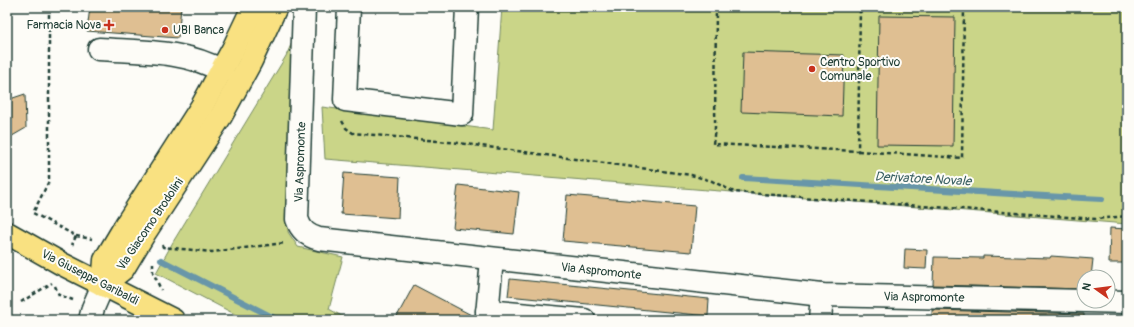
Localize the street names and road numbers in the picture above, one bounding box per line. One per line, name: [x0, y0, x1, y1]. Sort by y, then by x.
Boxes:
street label: Via Aspromonte: [292, 121, 309, 203]
street label: Via Giacomo Brodolini: [114, 175, 187, 273]
street label: Via Giuseppe Garibaldi: [39, 246, 141, 308]
street label: Via Aspromonte: [560, 260, 642, 283]
street label: Via Aspromonte: [883, 289, 965, 306]

